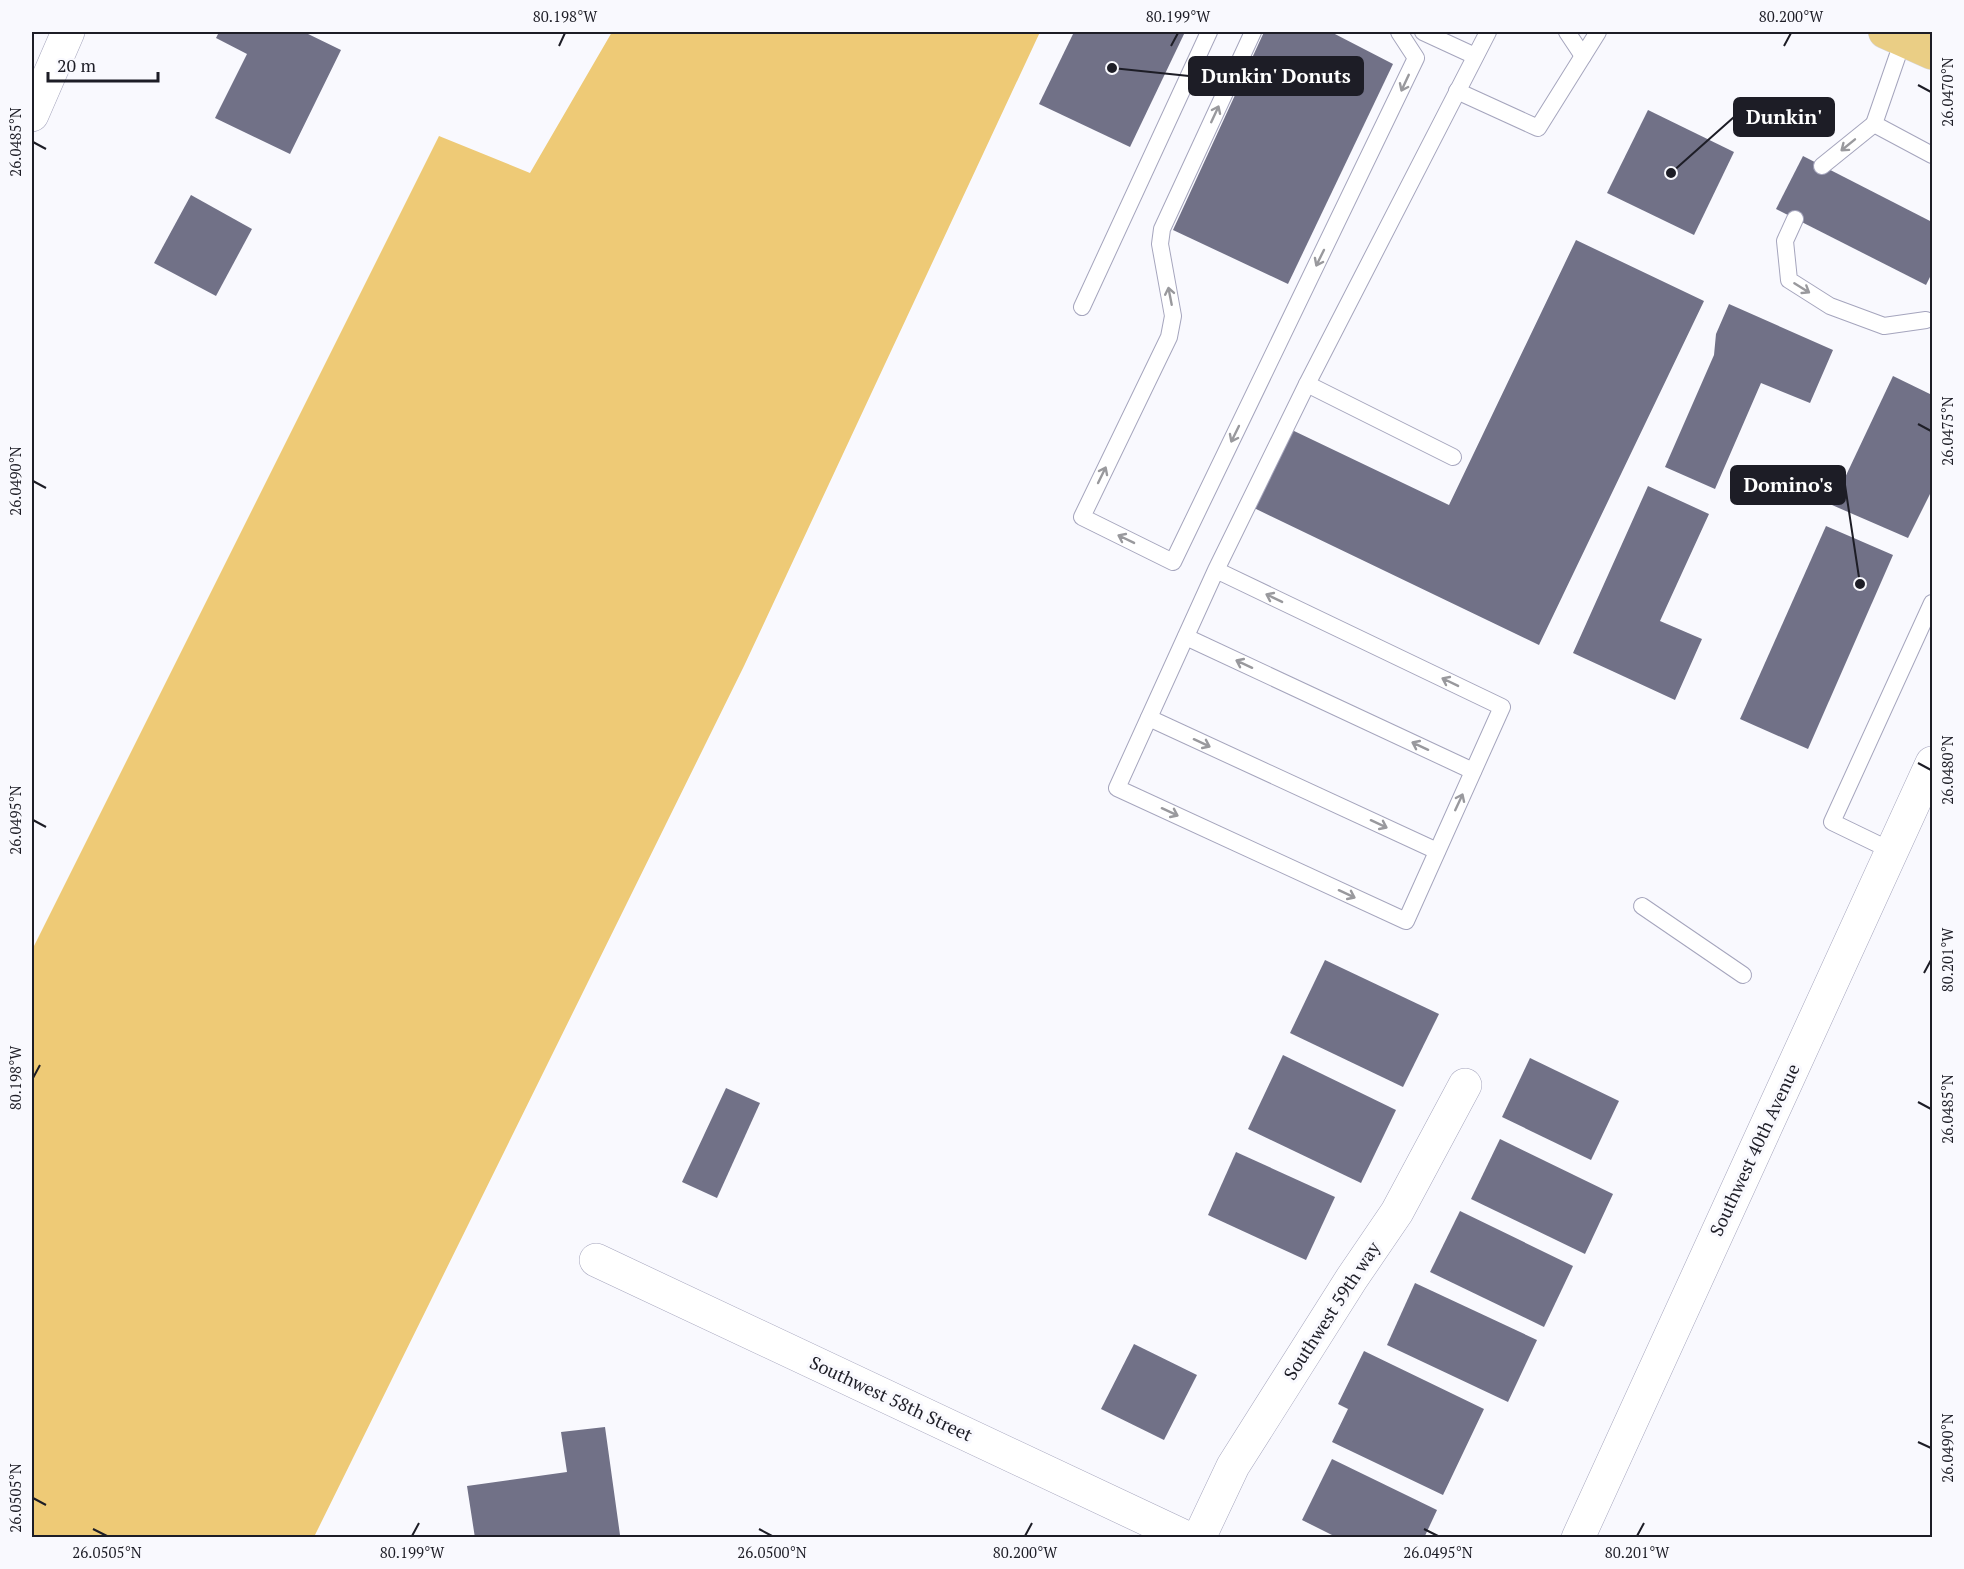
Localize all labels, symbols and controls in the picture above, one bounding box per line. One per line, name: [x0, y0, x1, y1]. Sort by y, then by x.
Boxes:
text: 80.198°W: [533, 6, 598, 26]
text: 80.199°W: [1146, 6, 1211, 26]
text: 80.200°W: [1759, 6, 1824, 26]
scale bar: [48, 45, 158, 83]
text: 20 m: [57, 53, 97, 77]
callout: Dunkin' Donuts: [1189, 57, 1363, 95]
text: 26.0470°N: [1937, 57, 1957, 127]
text: Dunkin' Donuts: [1201, 62, 1351, 89]
one-way arrow: [1399, 73, 1411, 91]
callout: Dunkin': [1734, 98, 1834, 136]
text: Dunkin': [1746, 103, 1822, 130]
one-way arrow: [1210, 106, 1221, 124]
text: 26.0485°N: [5, 107, 25, 177]
one-way arrow: [1840, 138, 1856, 151]
one-way arrow: [1314, 249, 1326, 267]
one-way arrow: [1793, 283, 1810, 295]
one-way arrow: [1164, 287, 1175, 307]
text: 26.0475°N: [1937, 396, 1957, 466]
one-way arrow: [1229, 424, 1241, 442]
text: 26.0490°N: [5, 446, 25, 516]
callout: Domino's: [1731, 466, 1845, 504]
one-way arrow: [1097, 467, 1109, 485]
text: Domino's: [1743, 471, 1833, 498]
one-way arrow: [1117, 532, 1135, 544]
one-way arrow: [1265, 591, 1283, 603]
one-way arrow: [1235, 657, 1253, 669]
one-way arrow: [1441, 675, 1459, 687]
text: 26.0480°N: [1937, 735, 1957, 805]
one-way arrow: [1192, 737, 1210, 749]
one-way arrow: [1412, 740, 1430, 752]
text: 26.0495°N: [5, 785, 25, 855]
one-way arrow: [1454, 793, 1466, 811]
one-way arrow: [1160, 807, 1178, 819]
one-way arrow: [1369, 819, 1388, 830]
one-way arrow: [1338, 889, 1356, 900]
text: 80.201°W: [1937, 927, 1957, 992]
text: 80.198°W: [5, 1045, 25, 1110]
street label: Southwest 40th Avenue: [1704, 1060, 1805, 1240]
text: 26.0485°N: [1937, 1074, 1957, 1144]
street label: Southwest 59th way: [1278, 1236, 1385, 1384]
street label: Southwest 58th Street: [806, 1350, 977, 1446]
text: 26.0490°N: [1937, 1413, 1957, 1483]
text: 26.0505°N: [5, 1463, 25, 1533]
text: 26.0505°N: [72, 1542, 142, 1562]
text: 80.199°W: [380, 1542, 445, 1562]
text: 26.0500°N: [737, 1542, 807, 1562]
text: 80.200°W: [993, 1542, 1058, 1562]
text: 26.0495°N: [1403, 1542, 1473, 1562]
text: 80.201°W: [1605, 1542, 1670, 1562]

